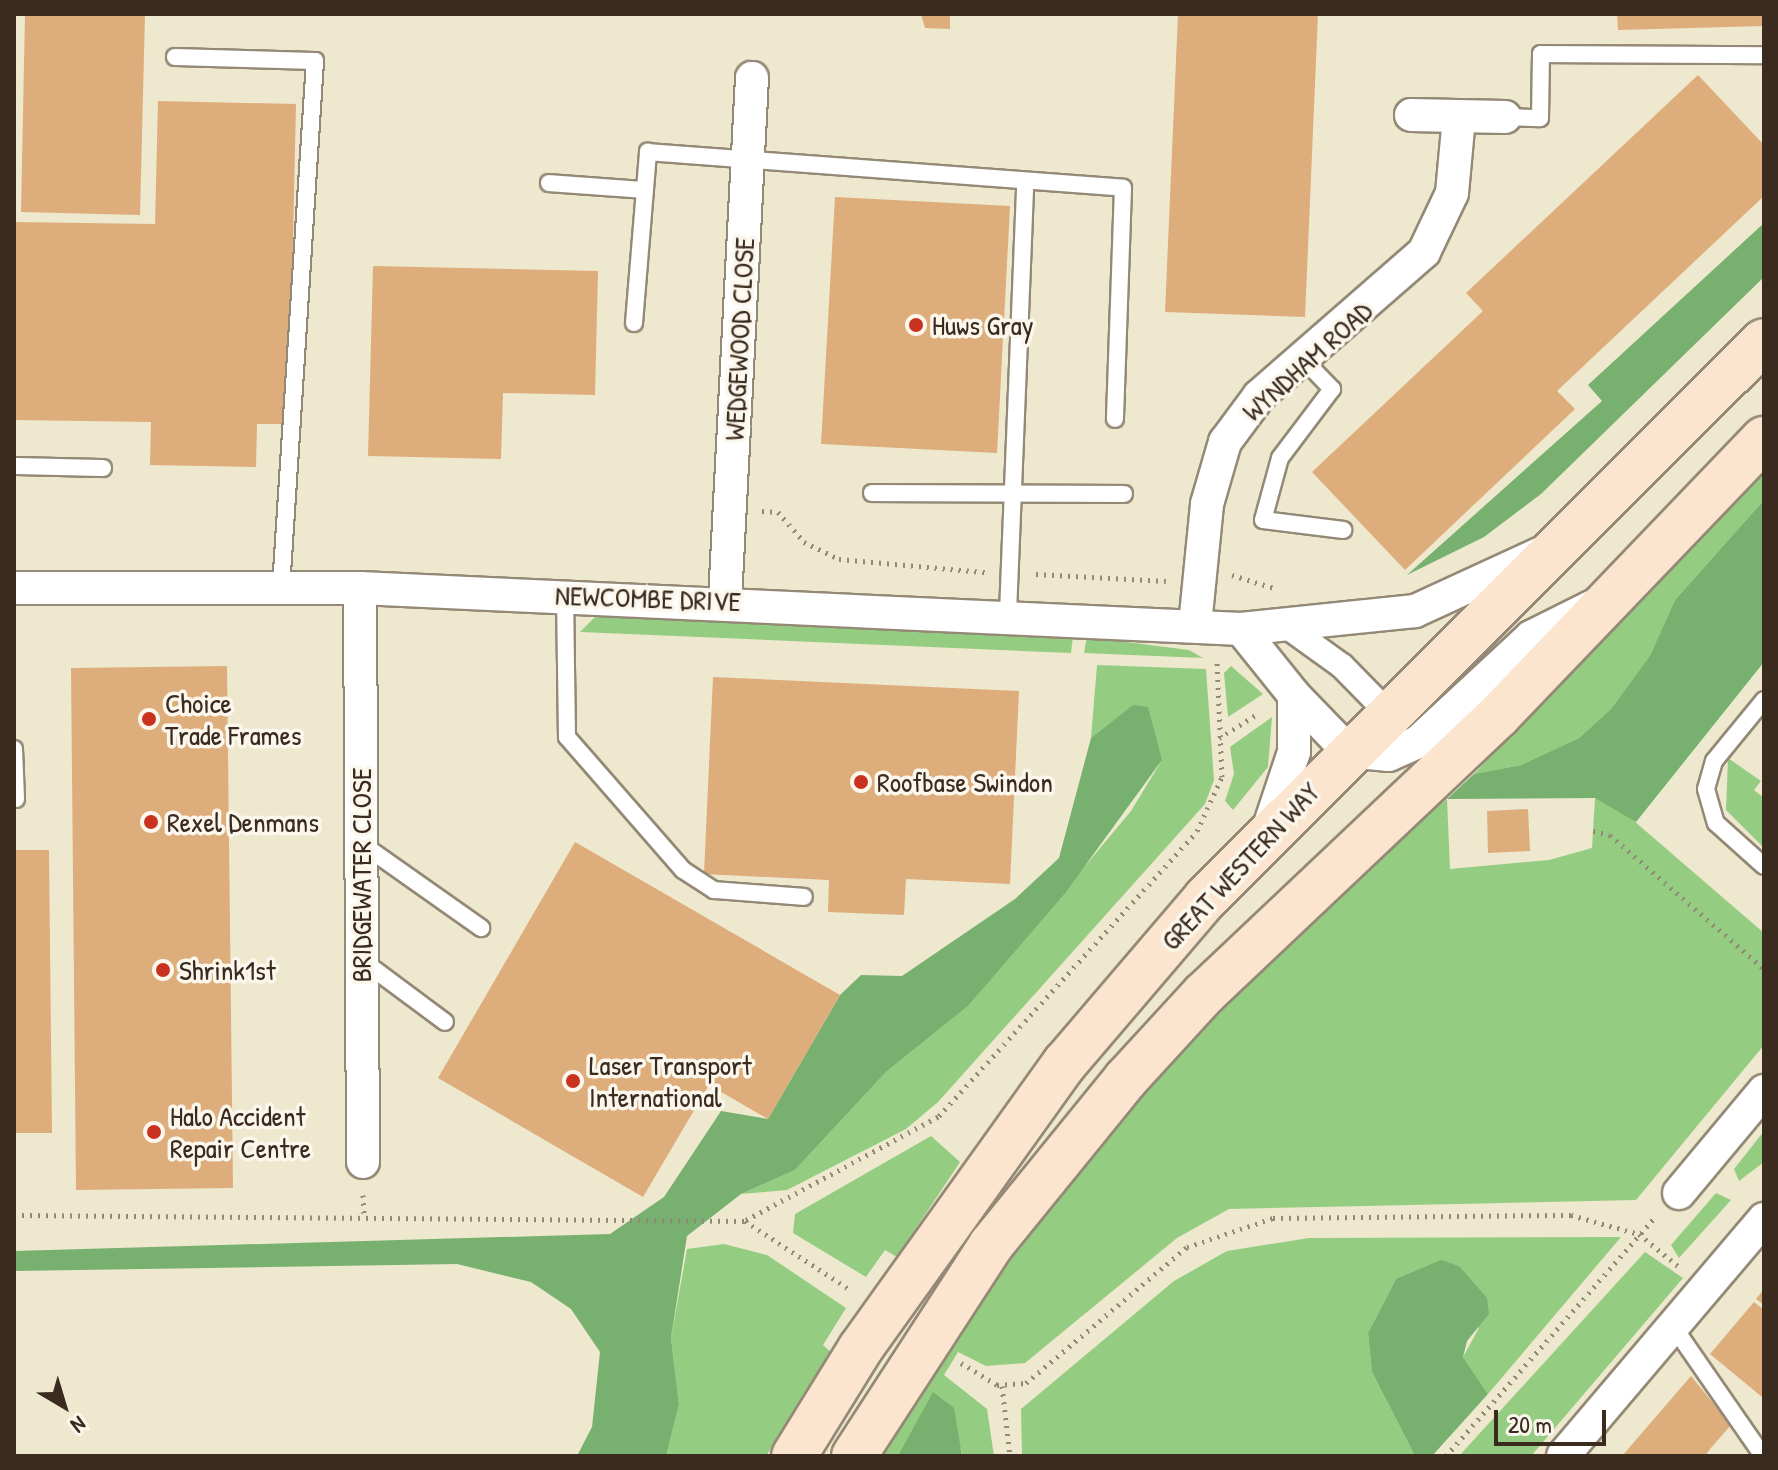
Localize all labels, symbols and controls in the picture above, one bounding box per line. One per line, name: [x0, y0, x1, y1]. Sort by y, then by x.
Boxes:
street label: WEDGEWOOD CLOSE: [717, 237, 761, 441]
street label: WYNDHAM ROAD: [1235, 294, 1379, 428]
place label: Huws Gray: [932, 308, 1034, 342]
marker: Huws Gray: [907, 316, 925, 334]
street label: NEWCOMBE DRIVE: [555, 578, 741, 618]
place label: Choice Trade Frames: [165, 686, 302, 752]
marker: Choice Trade Frames: [140, 710, 158, 728]
place label: Roofbase Swindon: [877, 765, 1053, 799]
street label: BRIDGEWATER CLOSE: [344, 768, 378, 982]
marker: Roofbase Swindon: [852, 773, 870, 791]
street label: GREAT WESTERN WAY: [1154, 775, 1326, 957]
place label: Rexel Denmans: [167, 805, 319, 839]
marker: Rexel Denmans: [142, 813, 160, 831]
place label: Shrink1st: [179, 953, 276, 987]
marker: Shrink1st: [154, 961, 172, 979]
place label: Laser Transport International: [589, 1048, 752, 1114]
marker: Laser Transport International: [564, 1072, 582, 1090]
place label: Halo Accident Repair Centre: [170, 1099, 311, 1165]
marker: Halo Accident Repair Centre: [145, 1123, 163, 1141]
north arrow: [24, 1366, 104, 1446]
scale bar: [1498, 1394, 1610, 1444]
text: 20 m: [1508, 1408, 1552, 1440]
text: N: [65, 1409, 93, 1440]

